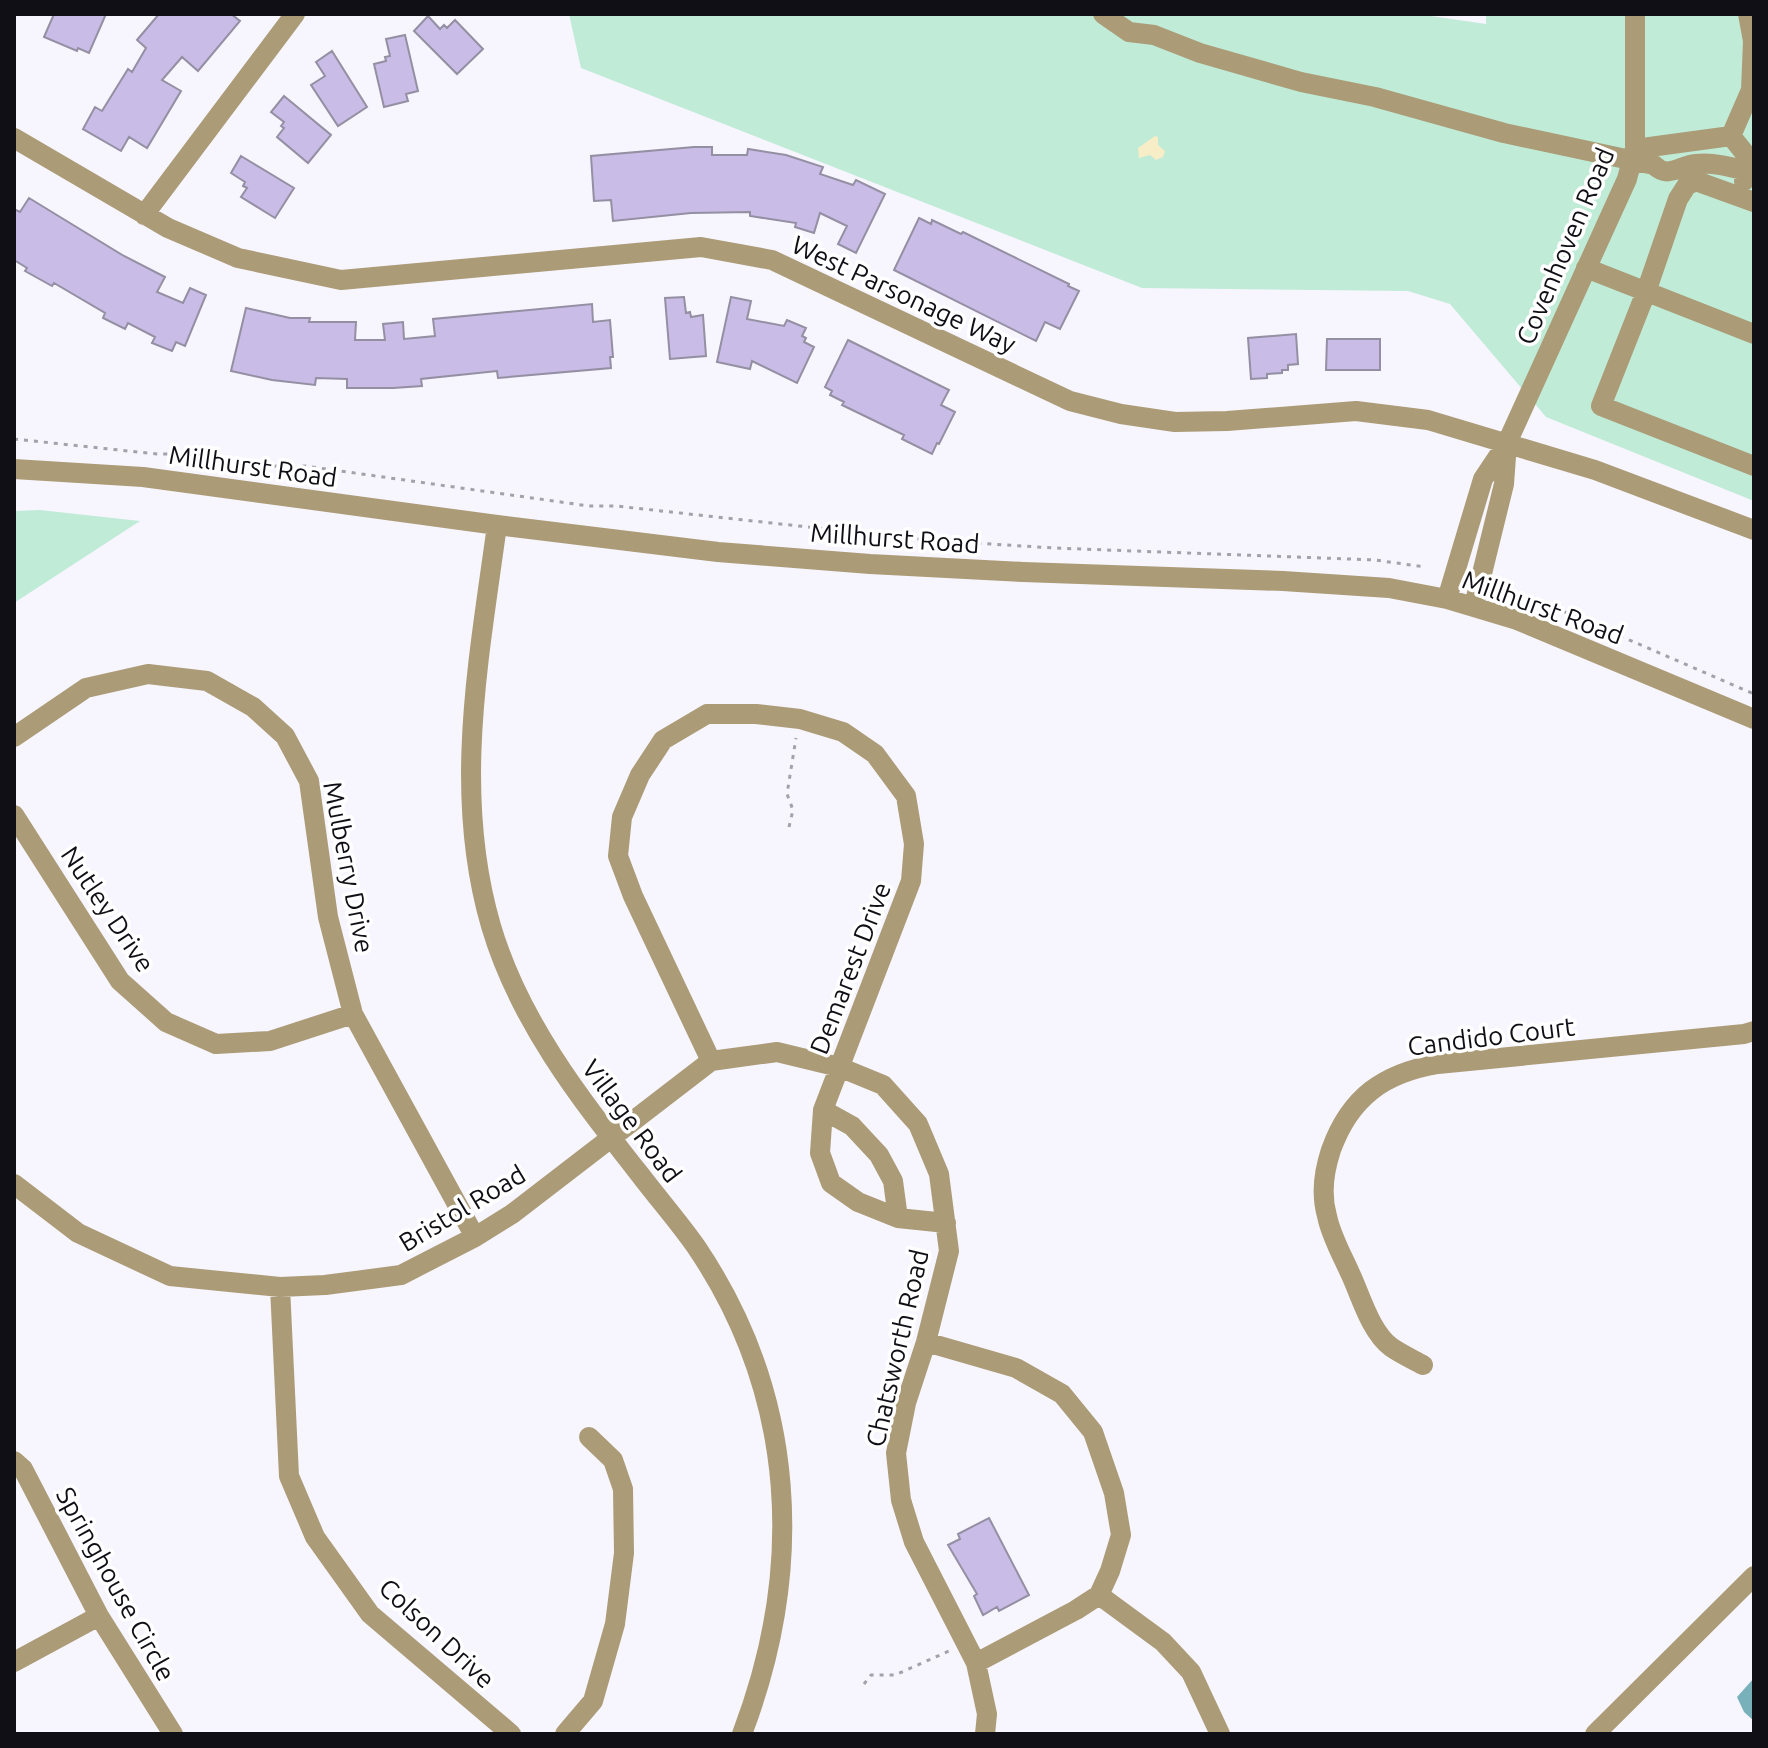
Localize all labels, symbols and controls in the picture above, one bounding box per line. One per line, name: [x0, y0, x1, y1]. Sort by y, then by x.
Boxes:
street label: Covenhoven Road: [1511, 143, 1619, 349]
street label: West Parsonage Way: [788, 229, 1020, 359]
street label: Millhurst Road: [167, 440, 339, 492]
street label: Millhurst Road: [809, 518, 981, 558]
street label: Millhurst Road: [1458, 564, 1628, 650]
street label: Mulberry Drive: [318, 779, 380, 955]
street label: Nutley Drive: [56, 841, 160, 977]
street label: Demarest Drive: [804, 878, 896, 1058]
street label: Candido Court: [1406, 1011, 1576, 1061]
street label: Village Road: [577, 1054, 687, 1188]
street label: Bristol Road: [394, 1159, 530, 1257]
street label: Chatsworth Road: [860, 1246, 934, 1450]
street label: Springhouse Circle: [51, 1482, 181, 1686]
street label: Colson Drive: [373, 1572, 501, 1694]

